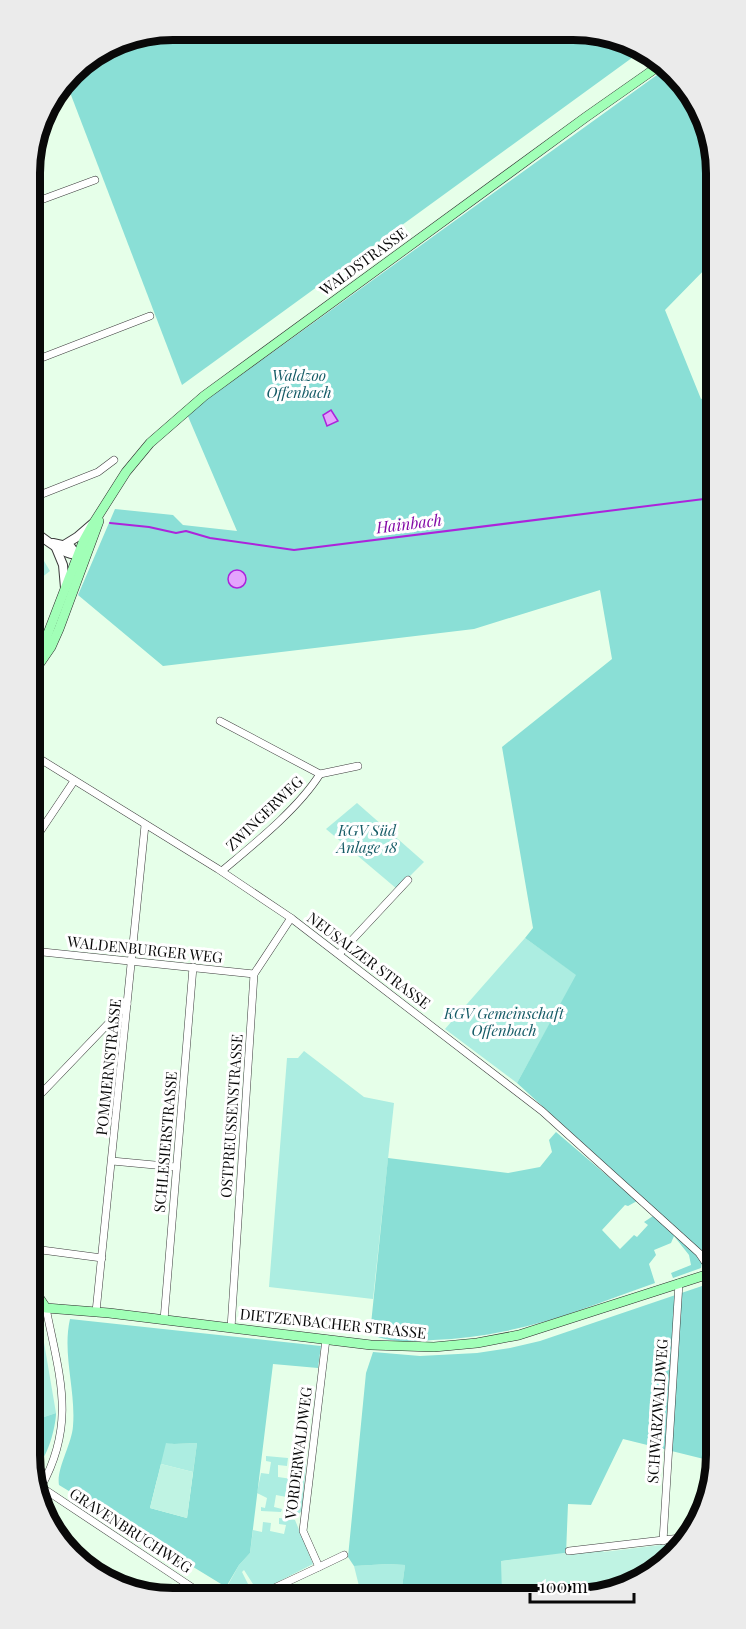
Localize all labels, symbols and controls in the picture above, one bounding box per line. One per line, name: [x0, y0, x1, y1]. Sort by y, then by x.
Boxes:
street label: WALDSTRASSE: [314, 223, 411, 300]
park label: Waldzoo Offenbach: [266, 365, 332, 402]
water label: Hainbach: [374, 509, 443, 538]
street label: ZWINGERWEG: [221, 771, 307, 855]
park label: KGV Süd Anlage 18: [335, 820, 398, 857]
street label: NEUSALZER STRASSE: [303, 907, 435, 1013]
street label: WALDENBURGER WEG: [65, 931, 224, 967]
street label: POMMERNSTRASSE: [91, 998, 125, 1136]
park label: KGV Gemeinschaft Offenbach: [443, 1003, 565, 1040]
street label: OSTPREUSSENSTRASSE: [215, 1033, 247, 1199]
street label: SCHLESIERSTRASSE: [149, 1071, 181, 1213]
street label: DIETZENBACHER STRASSE: [239, 1303, 427, 1343]
street label: SCHWARZWALDWEG: [642, 1338, 672, 1484]
street label: VORDERWALDWEG: [280, 1385, 316, 1521]
street label: GRAVENBRUCHWEG: [66, 1483, 196, 1577]
scale bar: [530, 1566, 634, 1604]
text: 100 m: [539, 1574, 588, 1598]

